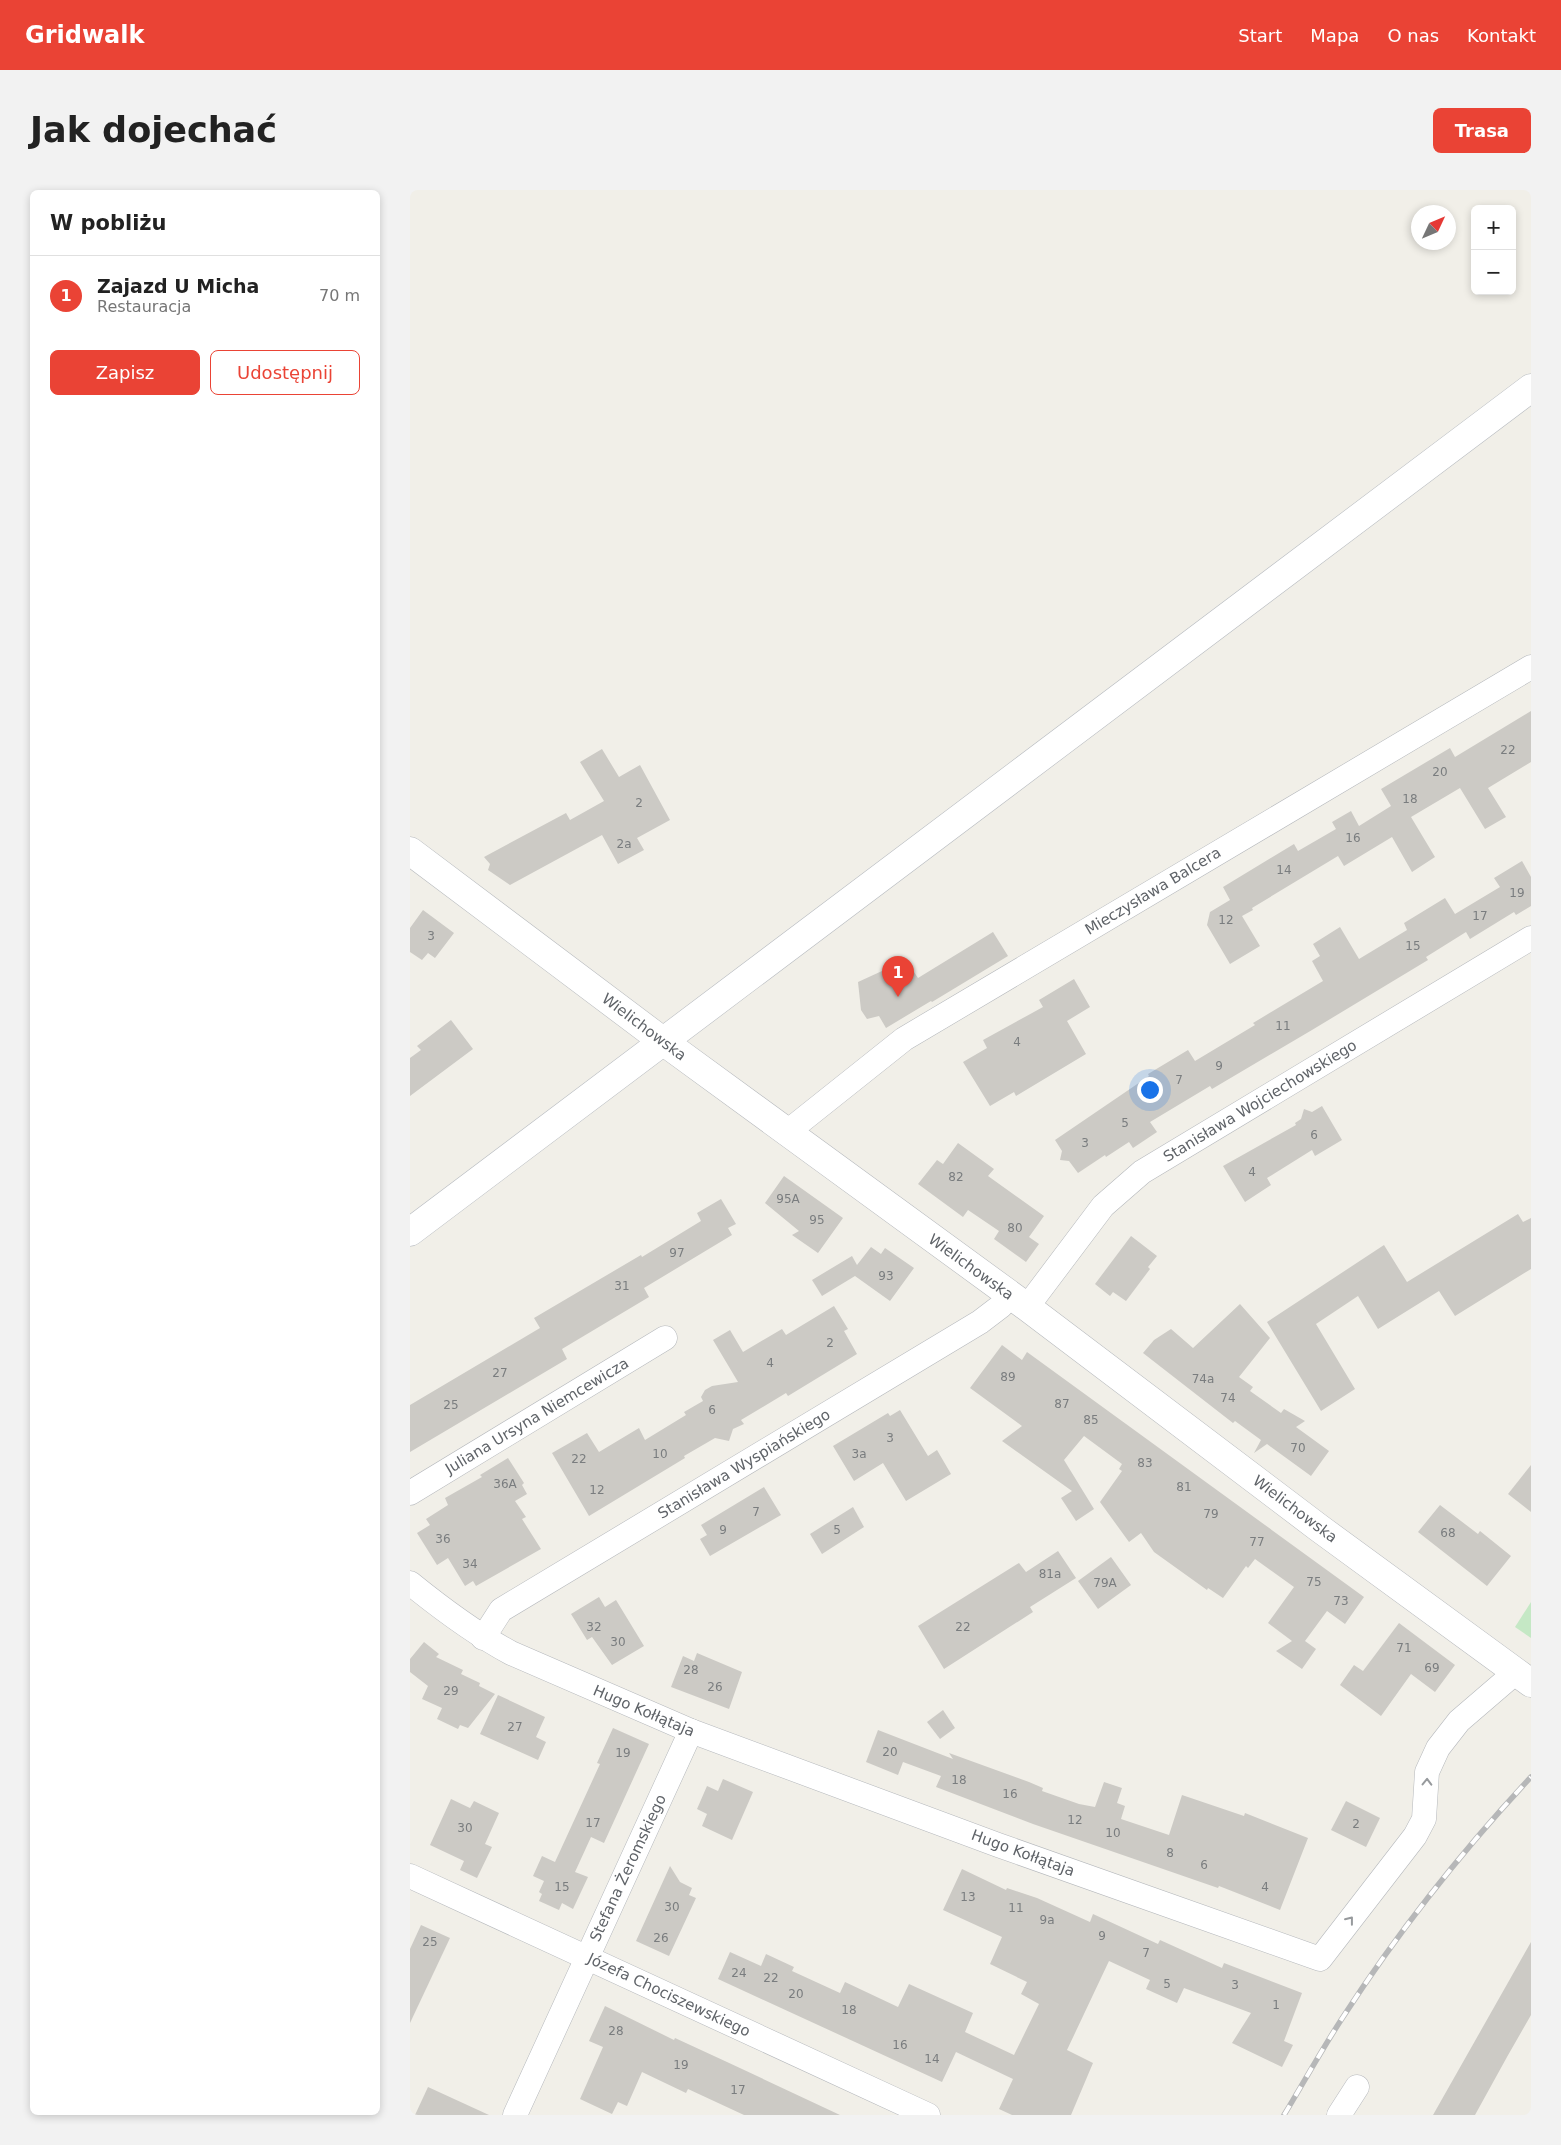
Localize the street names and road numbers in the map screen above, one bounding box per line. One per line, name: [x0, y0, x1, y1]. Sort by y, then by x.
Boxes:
street label: Mieczysława Balcera: [1082, 843, 1224, 939]
street label: Wielichowska: [598, 989, 690, 1065]
street label: Stanisława Wojciechowskiego: [1160, 1036, 1360, 1166]
street label: Wielichowska: [925, 1230, 1017, 1304]
street label: Juliana Ursyna Niemcewicza: [441, 1354, 632, 1478]
street label: Stanisława Wyspiańskiego: [654, 1405, 834, 1523]
street label: Wielichowska: [1249, 1471, 1341, 1547]
street label: Hugo Kołłątaja: [590, 1681, 698, 1741]
street label: Stefana Żeromskiego: [585, 1791, 670, 1944]
street label: Hugo Kołłątaja: [969, 1826, 1077, 1880]
street label: Józefa Chociszewskiego: [584, 1949, 753, 2041]

